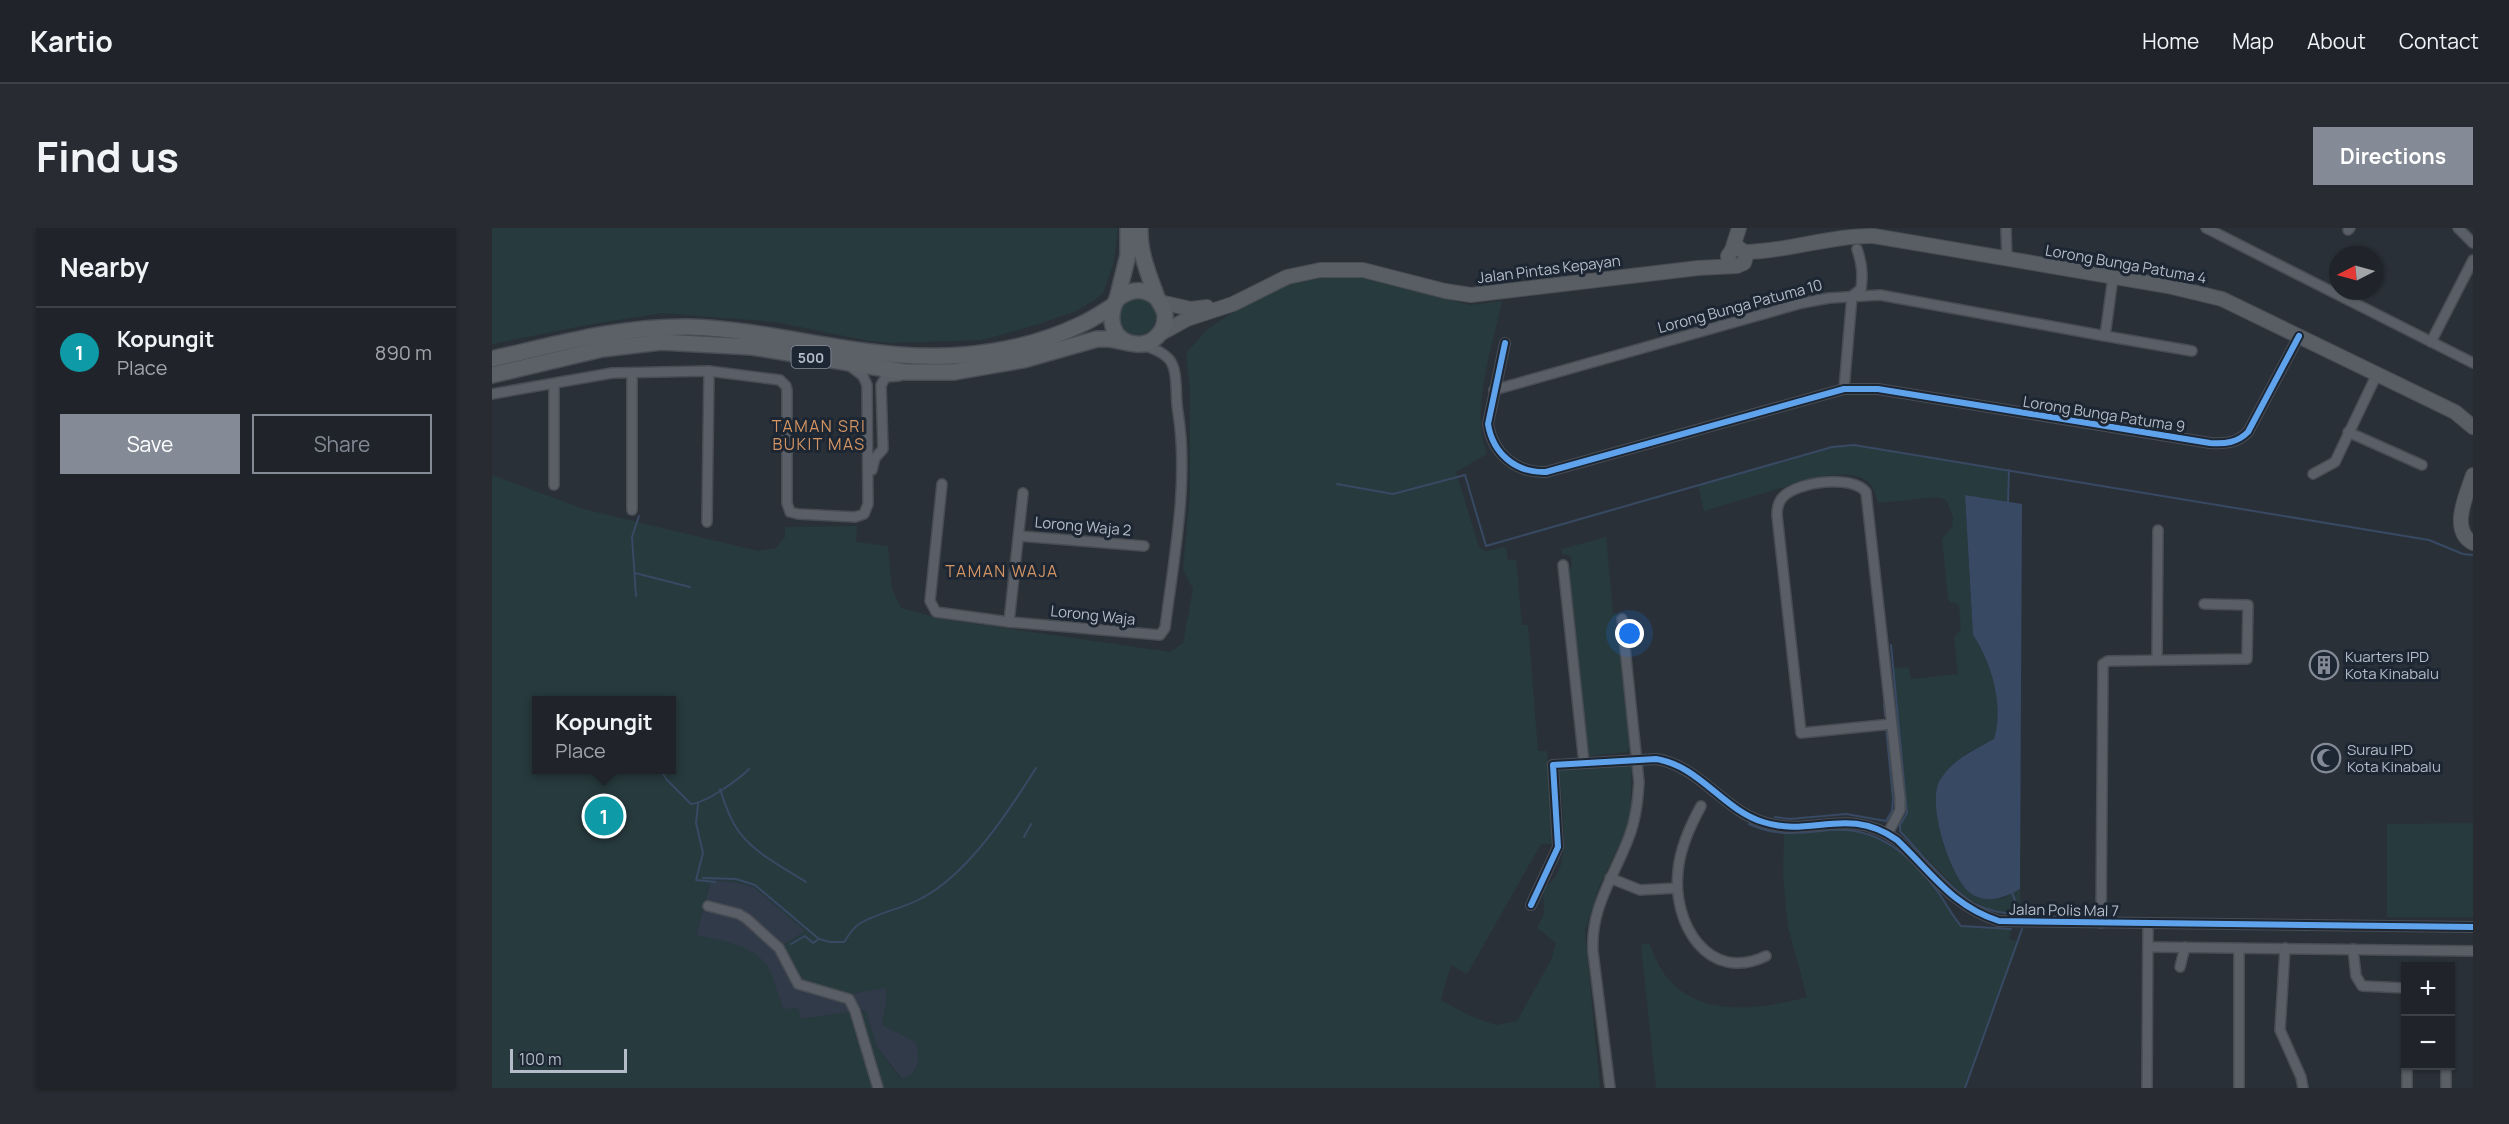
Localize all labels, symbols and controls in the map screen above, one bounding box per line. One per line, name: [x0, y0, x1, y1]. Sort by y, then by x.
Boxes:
text: Kartio: [30, 22, 113, 60]
text: Home: [2142, 27, 2199, 55]
text: Map: [2232, 27, 2274, 55]
text: About: [2307, 27, 2366, 55]
text: Contact: [2399, 27, 2479, 55]
text: Find us: [36, 127, 179, 185]
button: Directions: [2313, 127, 2473, 185]
street label: Lorong Bunga Patuma 4: [2044, 239, 2209, 289]
north arrow: [2329, 246, 2383, 300]
text: Nearby: [60, 249, 149, 285]
street label: Jalan Pintas Kepayan: [1476, 250, 1622, 288]
street label: Lorong Bunga Patuma 10: [1655, 274, 1825, 338]
text: Kopungit: [117, 324, 214, 354]
text: 1: [75, 339, 84, 366]
text: 890 m: [375, 339, 432, 366]
road number: 500: [792, 346, 830, 368]
text: Place: [117, 354, 167, 381]
street label: Lorong Bunga Patuma 9: [2021, 391, 2187, 437]
button: Save: [60, 414, 240, 474]
button: Share: [252, 414, 432, 474]
district label: TAMAN SRI BUKIT MAS: [772, 415, 866, 455]
street label: Lorong Waja 2: [1034, 511, 1132, 541]
district label: TAMAN WAJA: [945, 560, 1059, 582]
street label: Lorong Waja: [1050, 600, 1136, 630]
your location: [1615, 619, 1644, 648]
place label: Kuarters IPD Kota Kinabalu: [2345, 646, 2439, 684]
building icon: Kuarters IPD Kota Kinabalu: [2308, 649, 2340, 681]
popup: [532, 696, 676, 774]
text: Kopungit: [555, 707, 653, 737]
text: Place: [555, 737, 606, 764]
place label: Surau IPD Kota Kinabalu: [2347, 739, 2441, 777]
mosque icon: Surau IPD Kota Kinabalu: [2310, 742, 2342, 774]
pin: 1: [584, 794, 624, 838]
street label: Jalan Polis Mal 7: [2009, 899, 2119, 921]
map controls: [2401, 962, 2455, 1070]
button: +: [2401, 962, 2455, 1016]
button: −: [2401, 1016, 2455, 1070]
scale bar: [510, 1046, 627, 1074]
text: 100 m: [519, 1048, 562, 1070]

